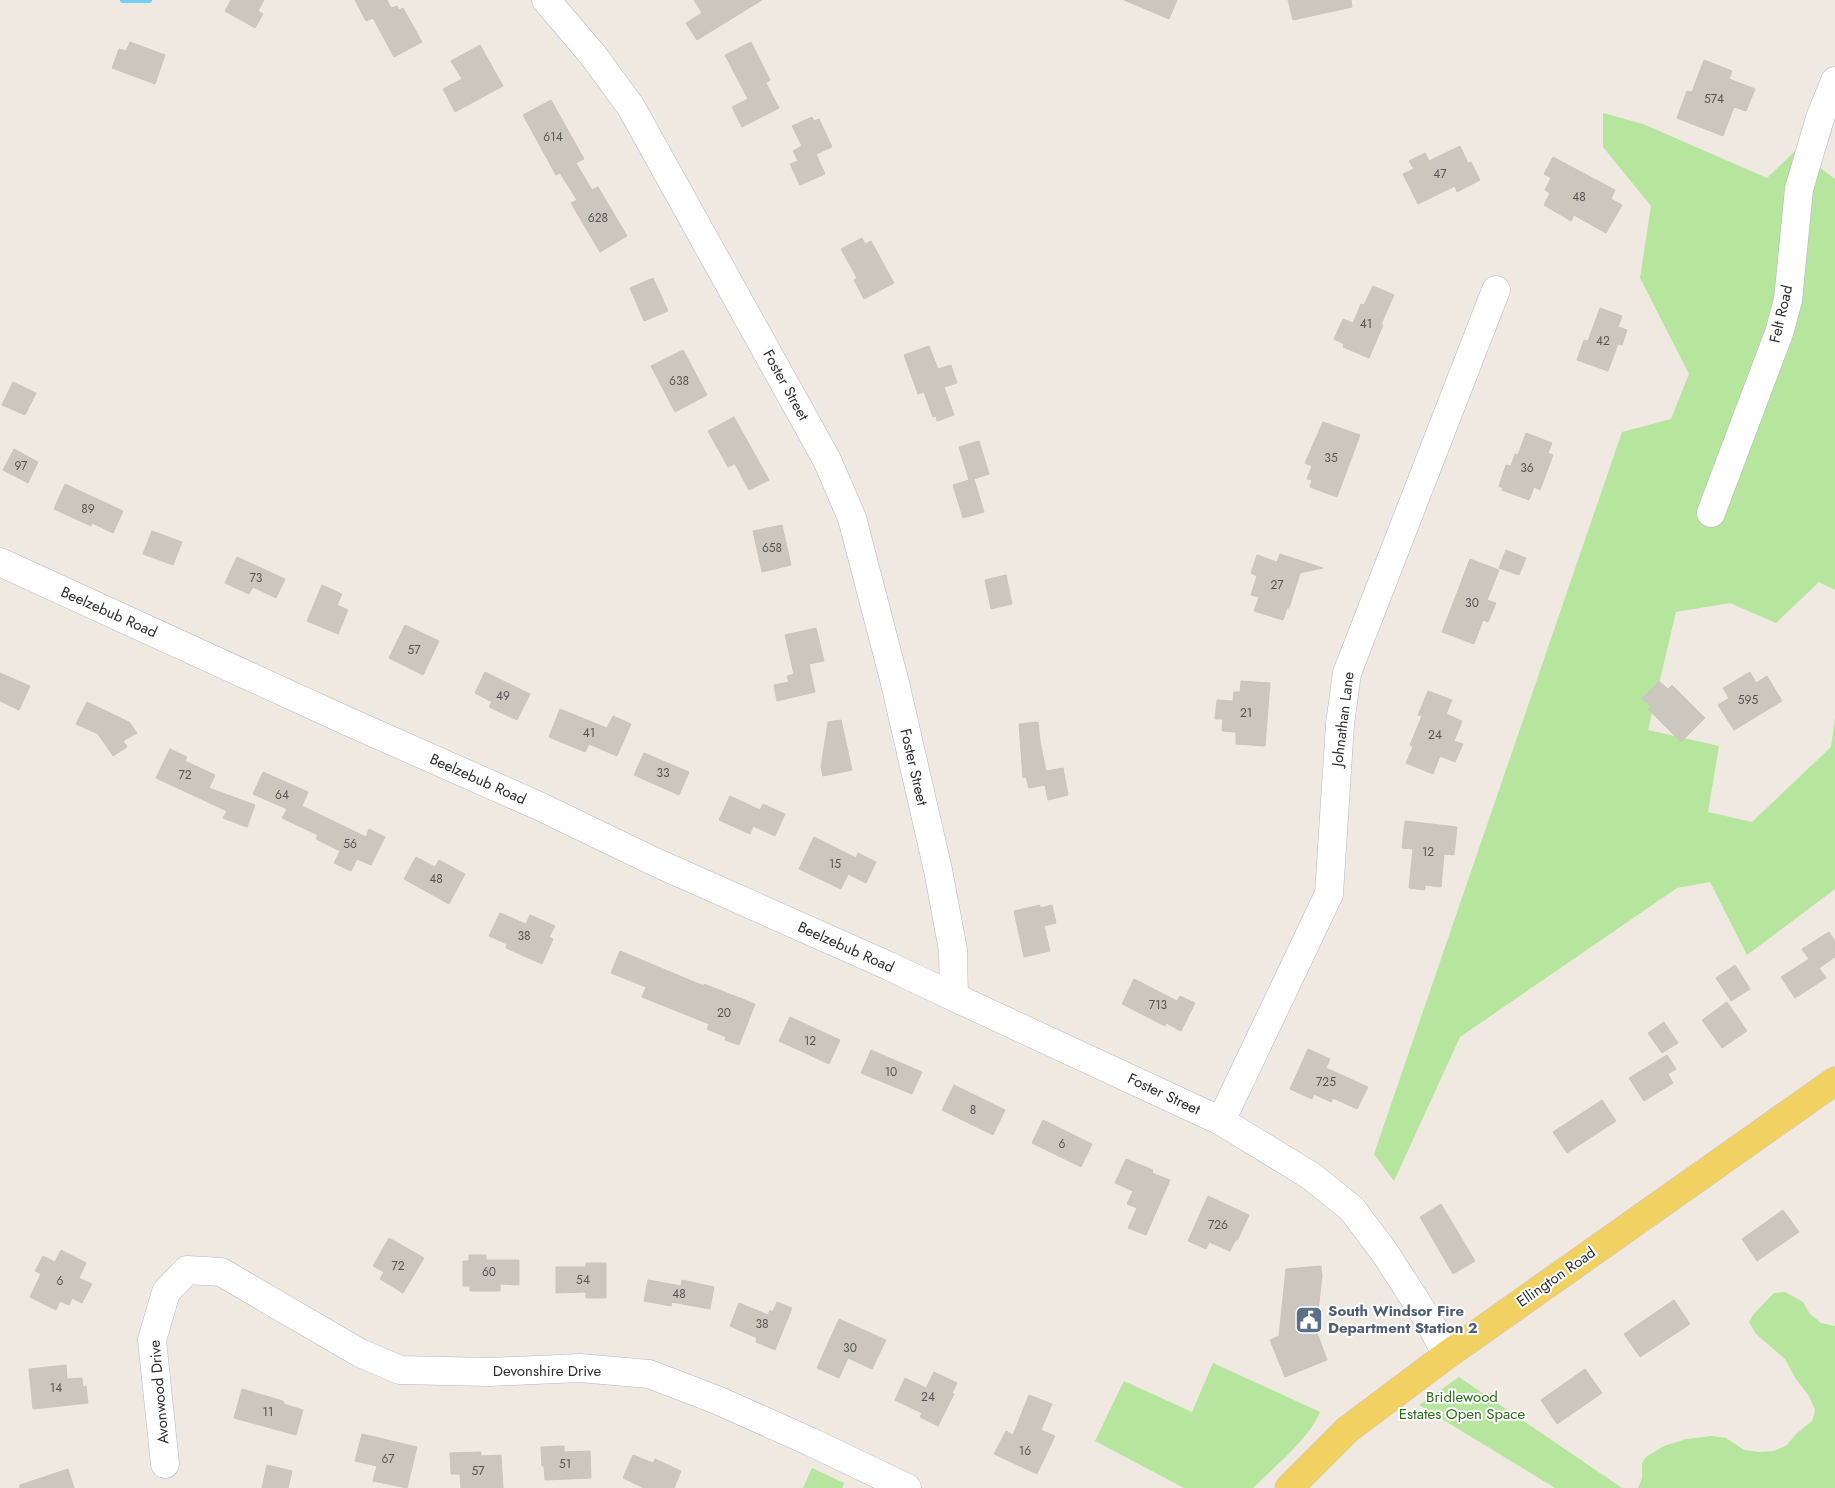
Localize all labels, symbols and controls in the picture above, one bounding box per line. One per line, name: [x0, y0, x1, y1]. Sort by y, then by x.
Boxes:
house number: 574: [1704, 90, 1724, 108]
house number: 614: [543, 128, 563, 146]
house number: 47: [1433, 165, 1447, 183]
house number: 48: [1572, 188, 1586, 206]
house number: 628: [588, 209, 608, 227]
street label: Felt Road: [1764, 283, 1798, 345]
house number: 41: [1360, 315, 1372, 333]
house number: 42: [1596, 332, 1610, 350]
street label: Foster Street: [757, 346, 815, 425]
house number: 638: [669, 372, 689, 390]
house number: 35: [1324, 449, 1338, 467]
house number: 97: [15, 457, 28, 475]
house number: 36: [1520, 459, 1534, 477]
house number: 89: [81, 500, 95, 518]
house number: 658: [762, 539, 782, 557]
house number: 73: [250, 569, 263, 587]
house number: 27: [1270, 576, 1284, 594]
street label: Beelzebub Road: [57, 581, 161, 643]
house number: 30: [1465, 594, 1479, 612]
house number: 57: [407, 641, 421, 659]
street label: Johnathan Lane: [1326, 670, 1360, 770]
house number: 49: [496, 687, 510, 705]
house number: 595: [1738, 691, 1758, 709]
house number: 21: [1240, 704, 1252, 722]
house number: 41: [583, 724, 595, 742]
house number: 24: [1428, 726, 1442, 744]
street label: Foster Street: [895, 727, 934, 808]
street label: Beelzebub Road: [426, 748, 530, 810]
house number: 33: [656, 764, 670, 782]
house number: 72: [178, 766, 192, 784]
house number: 64: [275, 786, 289, 804]
house number: 56: [343, 835, 357, 853]
house number: 12: [1422, 843, 1434, 861]
house number: 15: [829, 855, 841, 873]
house number: 48: [429, 870, 443, 888]
street label: Beelzebub Road: [794, 916, 898, 978]
house number: 38: [517, 927, 531, 945]
house number: 713: [1149, 996, 1168, 1014]
house number: 20: [717, 1004, 731, 1022]
house number: 12: [804, 1032, 816, 1050]
house number: 10: [885, 1063, 897, 1081]
street label: Foster Street: [1124, 1068, 1204, 1121]
house number: 725: [1316, 1073, 1336, 1091]
house number: 8: [970, 1101, 976, 1119]
house number: 6: [1059, 1135, 1066, 1153]
house number: 726: [1208, 1216, 1228, 1234]
street label: Ellington Road: [1512, 1242, 1600, 1312]
house number: 72: [391, 1257, 405, 1275]
house number: 60: [482, 1263, 496, 1281]
house number: 54: [576, 1271, 590, 1289]
house number: 6: [57, 1272, 64, 1290]
house number: 48: [672, 1285, 686, 1303]
place label: South Windsor Fire Department Station 2: [1328, 1300, 1478, 1339]
public building icon: South Windsor Fire Department Station 2: [1294, 1305, 1324, 1335]
house number: 38: [755, 1315, 769, 1333]
street label: Avonwood Drive: [143, 1339, 175, 1445]
house number: 30: [843, 1339, 857, 1357]
street label: Devonshire Drive: [493, 1360, 601, 1382]
house number: 14: [50, 1379, 62, 1397]
park label: Bridlewood Estates Open Space: [1399, 1386, 1525, 1425]
house number: 24: [921, 1388, 935, 1406]
house number: 11: [263, 1403, 273, 1421]
house number: 16: [1019, 1442, 1031, 1460]
house number: 67: [381, 1450, 395, 1468]
house number: 51: [559, 1455, 571, 1473]
house number: 57: [471, 1462, 485, 1480]

